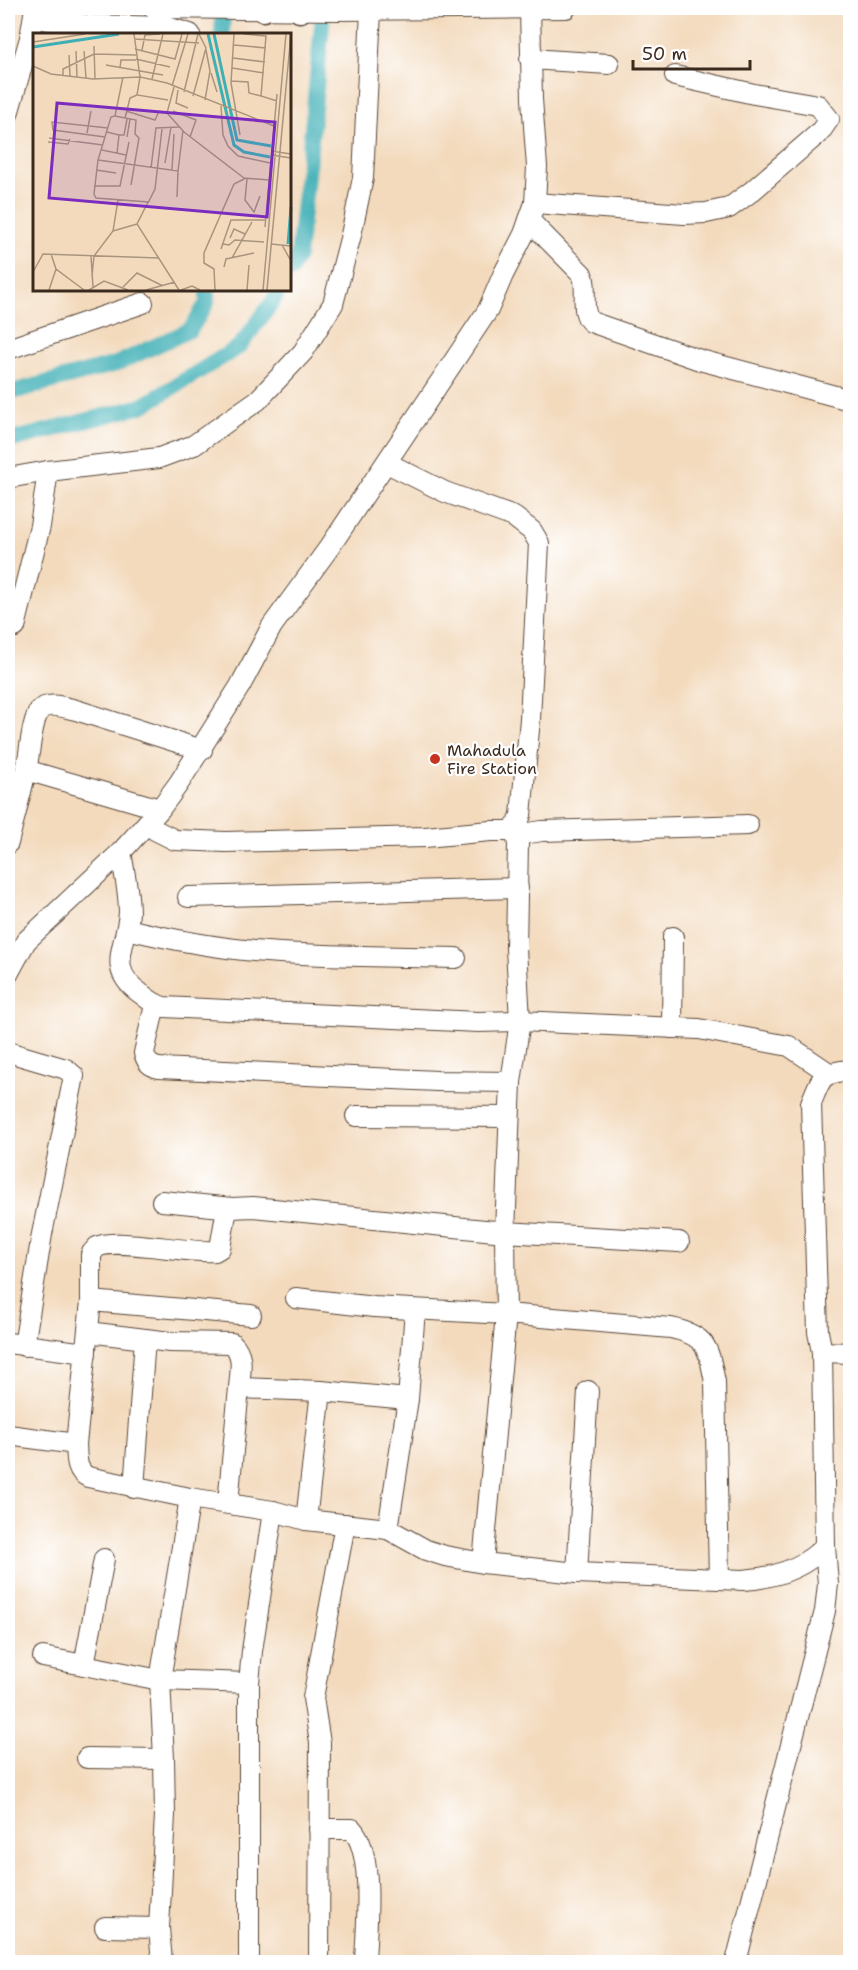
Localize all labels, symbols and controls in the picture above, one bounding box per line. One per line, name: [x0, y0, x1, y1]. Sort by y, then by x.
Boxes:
inset map: [33, 33, 291, 291]
scale bar: [633, 33, 750, 71]
text: 50 m: [642, 42, 687, 66]
place label: Mahadula Fire Station: [447, 740, 537, 779]
marker: Mahadula Fire Station: [428, 752, 442, 766]

